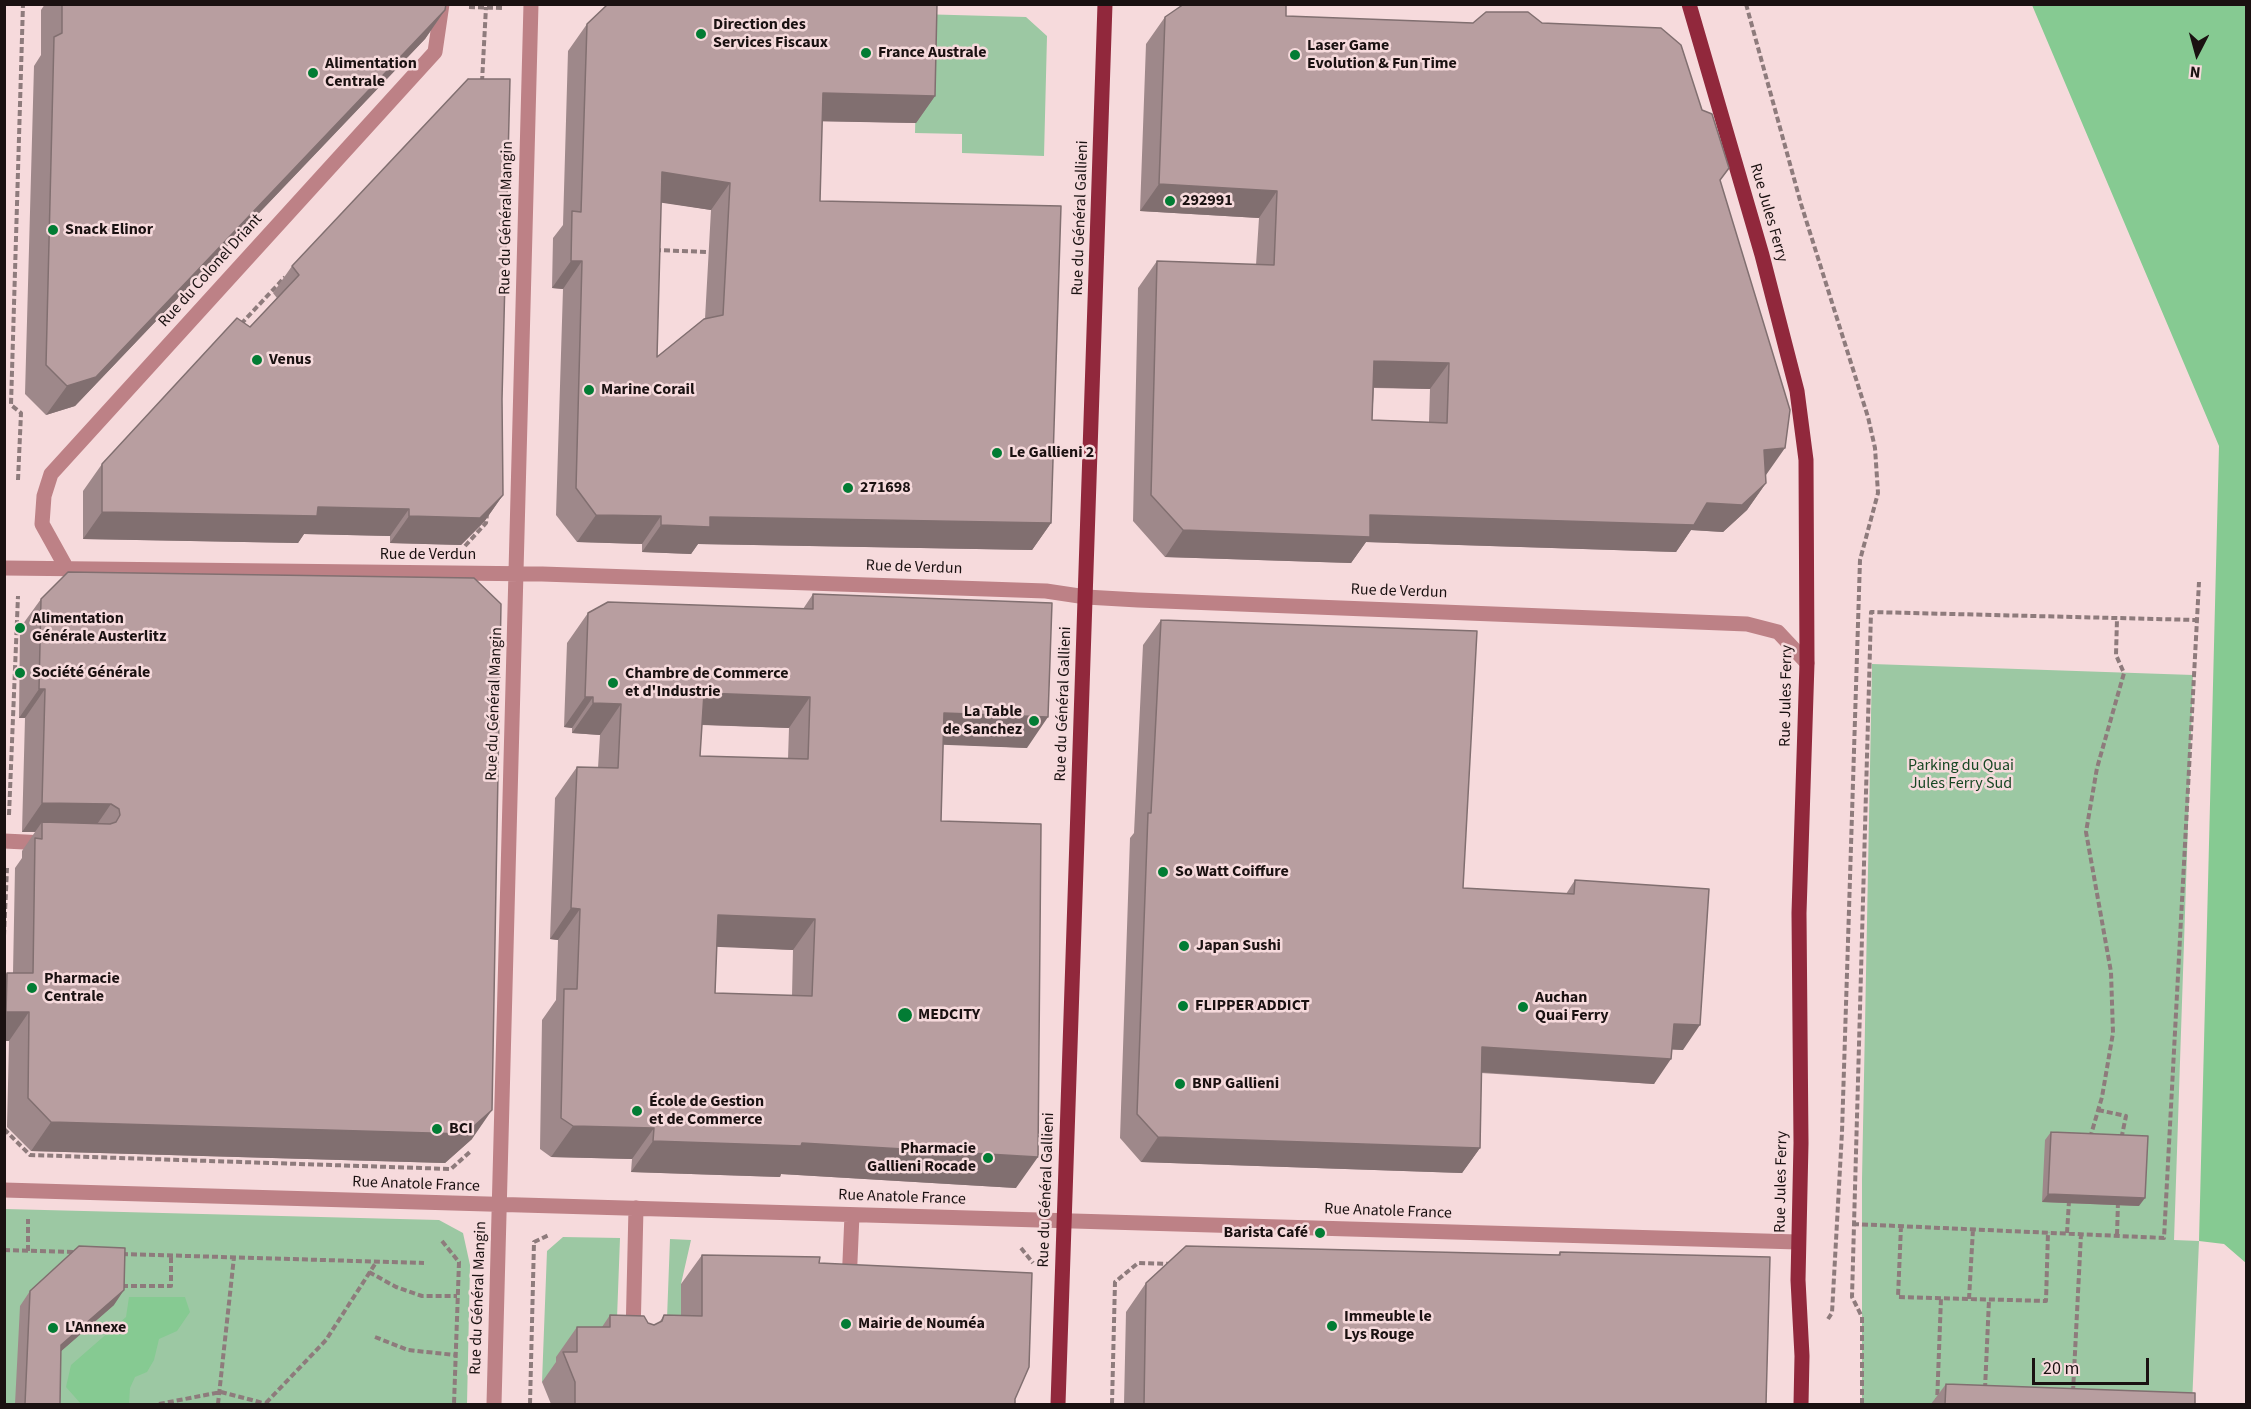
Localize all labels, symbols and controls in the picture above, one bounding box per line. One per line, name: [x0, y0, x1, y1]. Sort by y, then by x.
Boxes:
place label: Direction des Services Fiscaux: [713, 15, 828, 53]
north arrow: [2167, 24, 2227, 84]
marker: Direction des Services Fiscaux: [694, 27, 708, 41]
place label: Laser Game Evolution & Fun Time: [1307, 36, 1457, 74]
place label: France Australe: [878, 43, 986, 63]
marker: France Australe: [859, 46, 873, 60]
marker: Laser Game Evolution & Fun Time: [1288, 48, 1302, 62]
place label: Alimentation Centrale: [325, 54, 417, 92]
text: N: [2189, 60, 2202, 83]
marker: Alimentation Centrale: [306, 66, 320, 80]
street label: Rue du Général Gallieni: [1069, 140, 1093, 296]
street label: Rue du Général Mangin: [496, 141, 518, 295]
street label: Rue Jules Ferry: [1745, 161, 1791, 265]
place label: 292991: [1182, 191, 1233, 211]
marker: 292991: [1163, 194, 1177, 208]
street label: Rue du Colonel Driant: [155, 210, 267, 332]
place label: Snack Elinor: [65, 220, 153, 240]
marker: Snack Elinor: [46, 223, 60, 237]
place label: Venus: [269, 350, 311, 370]
marker: Venus: [250, 353, 264, 367]
place label: Marine Corail: [601, 380, 695, 400]
marker: Marine Corail: [582, 383, 596, 397]
place label: Le Gallieni 2: [1009, 443, 1094, 463]
marker: Le Gallieni 2: [990, 446, 1004, 460]
place label: 271698: [860, 478, 911, 498]
marker: 271698: [841, 481, 855, 495]
street label: Rue de Verdun: [380, 545, 476, 565]
street label: Rue de Verdun: [865, 557, 963, 579]
street label: Rue de Verdun: [1350, 581, 1448, 603]
place label: Alimentation Générale Austerlitz: [32, 609, 166, 647]
marker: Alimentation Générale Austerlitz: [13, 621, 27, 635]
street label: Rue du Général Gallieni: [1052, 626, 1076, 782]
street label: Rue du Général Mangin: [483, 627, 507, 781]
street label: Rue Jules Ferry: [1777, 645, 1797, 747]
place label: Société Générale: [32, 663, 150, 683]
place label: Chambre de Commerce et d'Industrie: [625, 664, 789, 702]
marker: Société Générale: [13, 666, 27, 680]
marker: Chambre de Commerce et d'Industrie: [606, 676, 620, 690]
place label: La Table de Sanchez: [943, 702, 1022, 740]
marker: La Table de Sanchez: [1027, 714, 1041, 728]
park label: Parking du Quai Jules Ferry Sud: [1908, 756, 2014, 794]
place label: So Watt Coiffure: [1175, 862, 1289, 882]
marker: So Watt Coiffure: [1156, 865, 1170, 879]
place label: Japan Sushi: [1196, 936, 1281, 956]
marker: Japan Sushi: [1177, 939, 1191, 953]
place label: Pharmacie Centrale: [44, 969, 120, 1007]
marker: Pharmacie Centrale: [25, 981, 39, 995]
place label: Auchan Quai Ferry: [1535, 988, 1609, 1026]
place label: FLIPPER ADDICT: [1195, 996, 1310, 1016]
marker: FLIPPER ADDICT: [1176, 999, 1190, 1013]
marker: Auchan Quai Ferry: [1516, 1000, 1530, 1014]
place label: MEDCITY: [918, 1005, 980, 1025]
marker: MEDCITY: [896, 1006, 914, 1024]
place label: BNP Gallieni: [1192, 1074, 1279, 1094]
marker: BNP Gallieni: [1173, 1077, 1187, 1091]
place label: École de Gestion et de Commerce: [649, 1092, 764, 1130]
marker: École de Gestion et de Commerce: [630, 1104, 644, 1118]
street label: Rue du Général Gallieni: [1035, 1112, 1059, 1268]
place label: BCI: [449, 1119, 473, 1139]
marker: BCI: [430, 1122, 444, 1136]
street label: Rue Jules Ferry: [1772, 1131, 1792, 1233]
place label: Pharmacie Gallieni Rocade: [867, 1139, 976, 1177]
marker: Pharmacie Gallieni Rocade: [981, 1151, 995, 1165]
street label: Rue Anatole France: [352, 1173, 480, 1197]
street label: Rue Anatole France: [838, 1186, 966, 1210]
street label: Rue Anatole France: [1324, 1200, 1452, 1224]
street label: Rue du Général Mangin: [467, 1221, 491, 1375]
place label: Barista Café: [1224, 1223, 1308, 1243]
marker: Barista Café: [1313, 1226, 1327, 1240]
place label: Immeuble le Lys Rouge: [1344, 1307, 1432, 1345]
place label: Mairie de Nouméa: [858, 1314, 985, 1334]
marker: Mairie de Nouméa: [839, 1317, 853, 1331]
place label: L'Annexe: [65, 1318, 126, 1338]
marker: Immeuble le Lys Rouge: [1325, 1319, 1339, 1333]
marker: L'Annexe: [46, 1321, 60, 1335]
scale bar: [2035, 1346, 2152, 1384]
text: 20 m: [2043, 1356, 2079, 1381]

